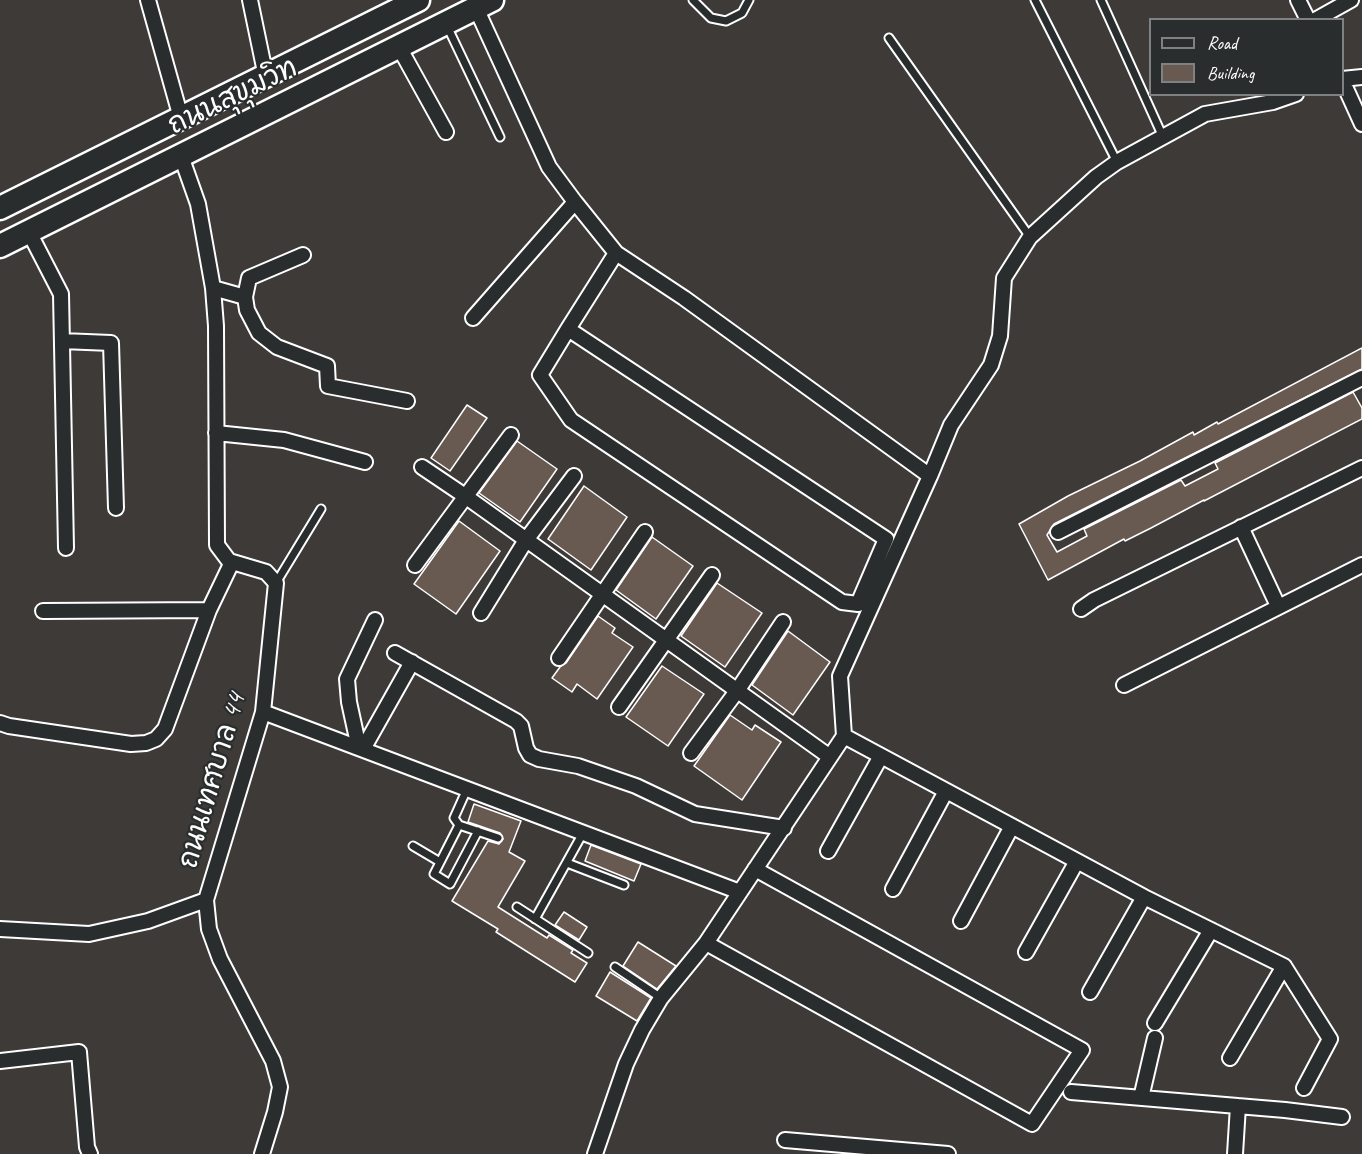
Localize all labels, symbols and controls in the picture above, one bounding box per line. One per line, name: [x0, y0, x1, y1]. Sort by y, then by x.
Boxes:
legend: [1149, 18, 1344, 96]
text: Road: [1207, 32, 1237, 54]
street label: ถนนสุขุมวิท: [163, 51, 303, 143]
text: Building: [1207, 62, 1254, 84]
street label: ถนนเทศบาล 44: [172, 690, 254, 872]

